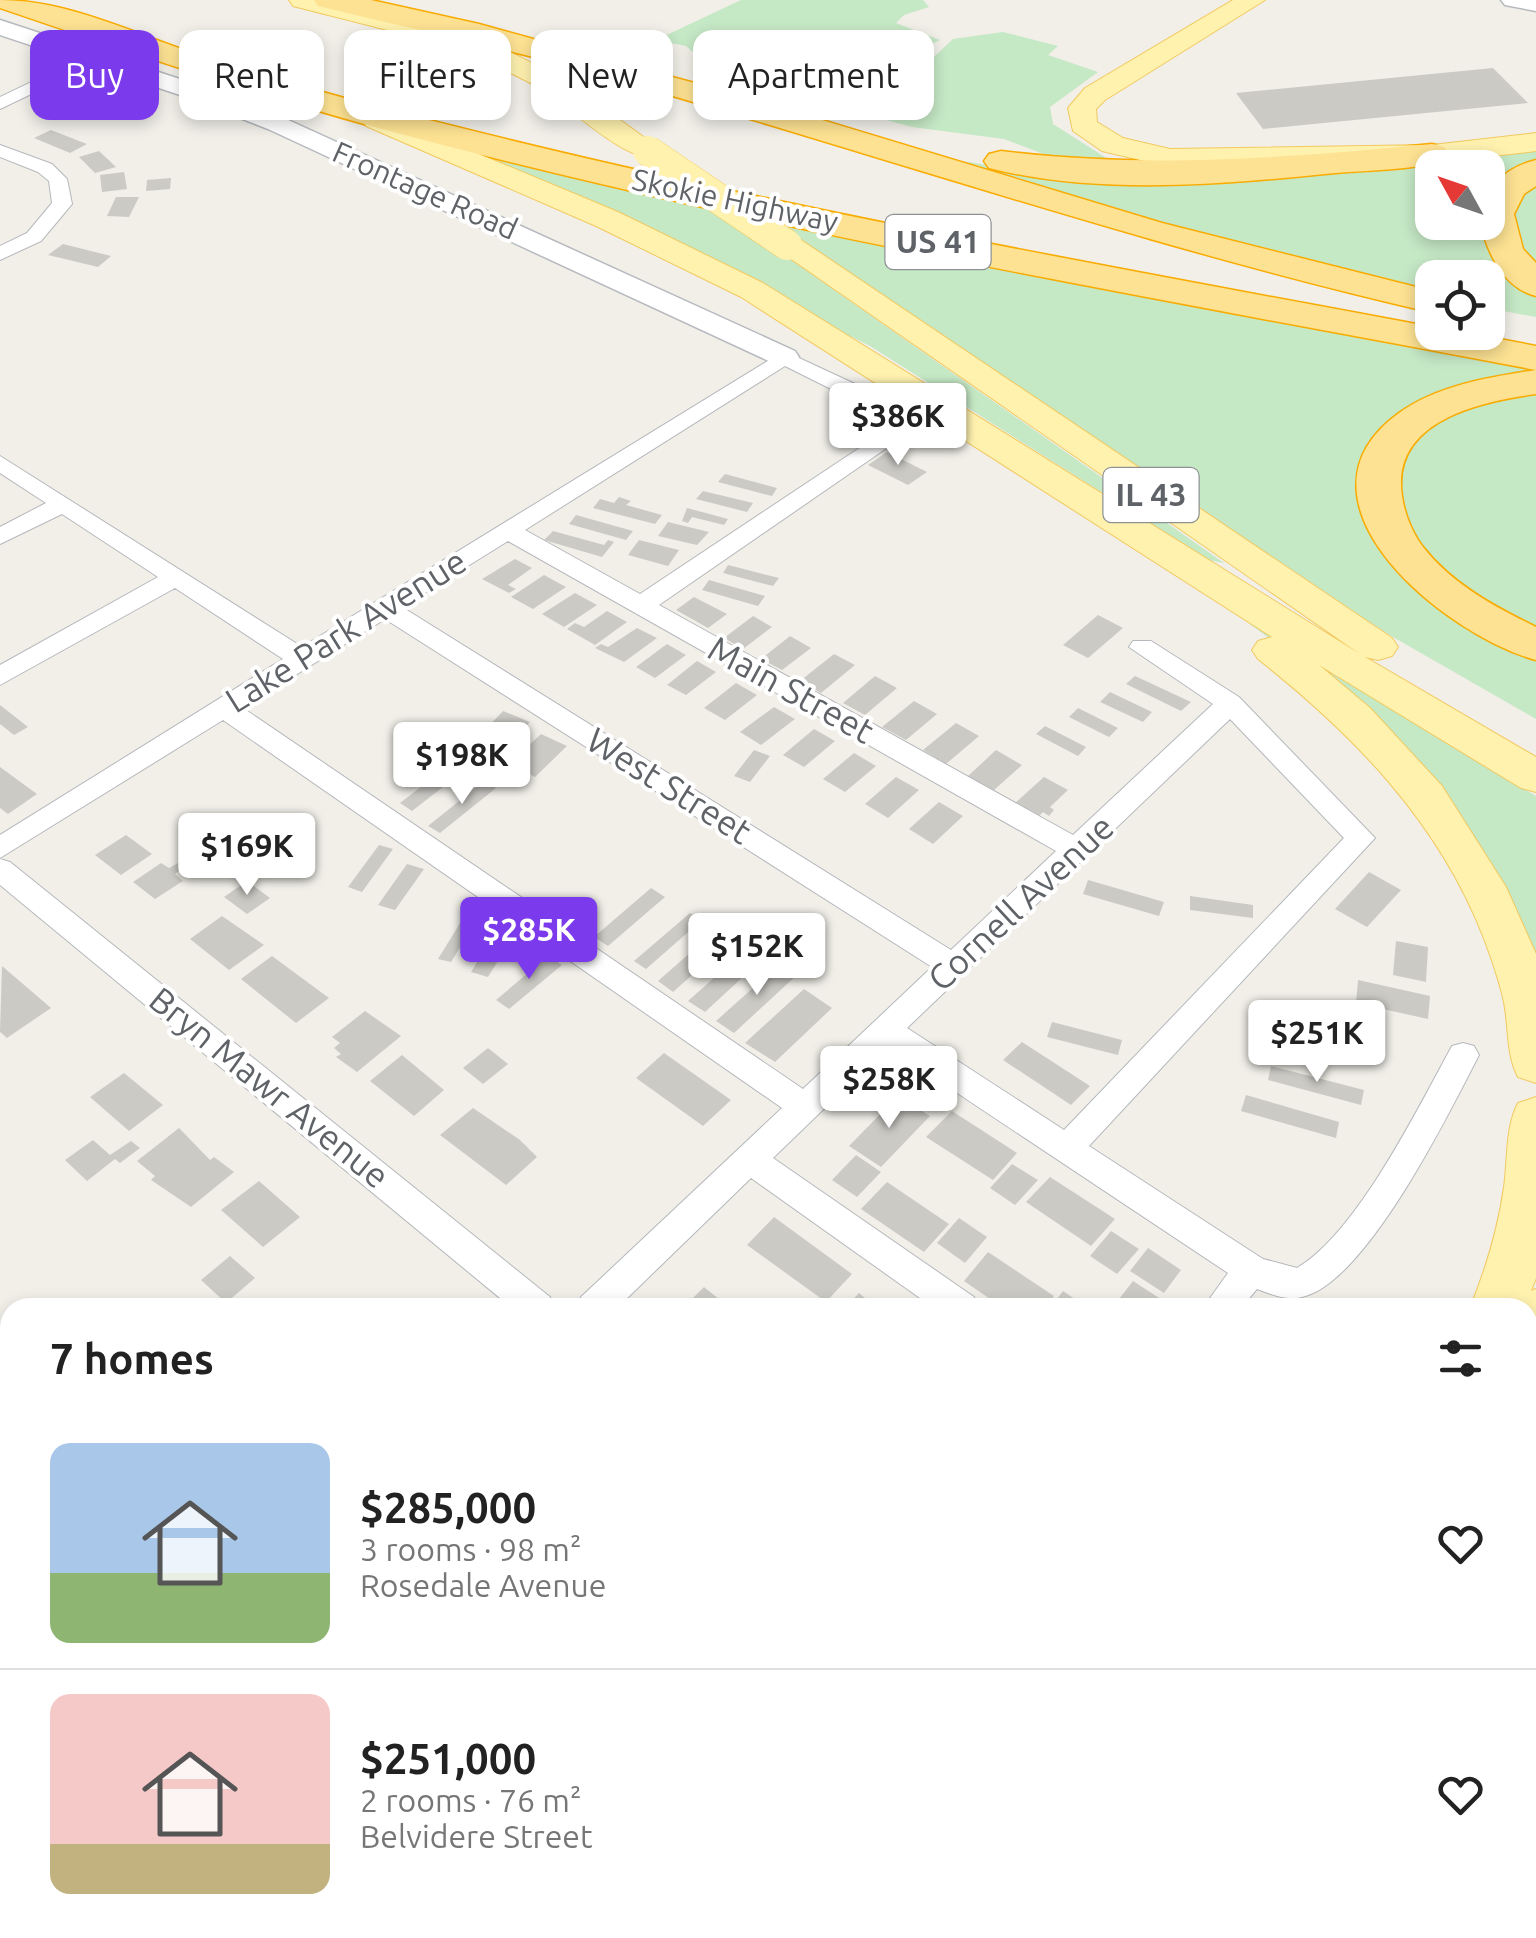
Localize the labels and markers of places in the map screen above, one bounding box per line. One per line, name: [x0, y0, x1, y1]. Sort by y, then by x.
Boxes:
pin: $386K: [828, 383, 968, 468]
pin: $198K: [392, 722, 532, 807]
pin: $169K: [177, 813, 317, 898]
pin: $285K: [459, 897, 599, 982]
pin: $152K: [687, 913, 827, 998]
pin: $251K: [1247, 1000, 1387, 1085]
pin: $258K: [819, 1046, 959, 1131]

